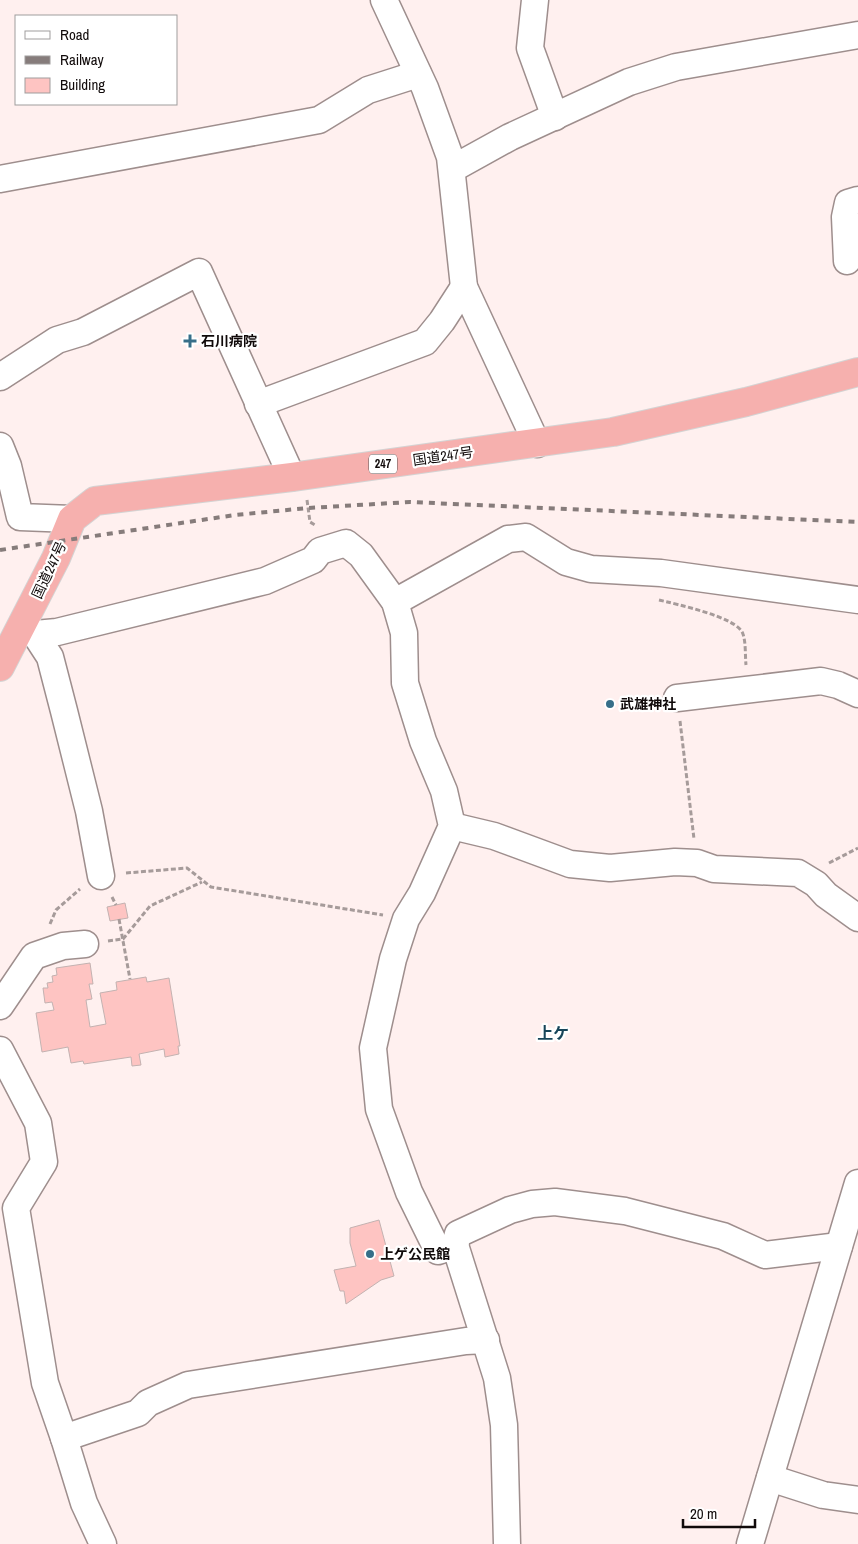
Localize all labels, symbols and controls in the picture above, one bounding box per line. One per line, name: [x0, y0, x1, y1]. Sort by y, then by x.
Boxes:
legend: [15, 15, 178, 105]
text: Road: [60, 24, 89, 45]
text: Railway: [60, 49, 105, 70]
text: Building: [60, 74, 105, 95]
place label: 石川病院: [201, 332, 257, 350]
marker: 石川病院: [183, 334, 197, 348]
street label: 国道247号: [411, 443, 475, 469]
road number: 247: [369, 454, 397, 474]
street label: 国道247号: [28, 538, 70, 602]
place label: 武雄神社: [620, 695, 676, 713]
marker: 武雄神社: [604, 698, 616, 710]
district label: 上ケ: [537, 1022, 569, 1044]
place label: 上ゲ公民館: [380, 1245, 450, 1263]
marker: 上ゲ公民館: [364, 1248, 376, 1260]
scale bar: [683, 1496, 756, 1528]
text: 20 m: [690, 1503, 717, 1524]

